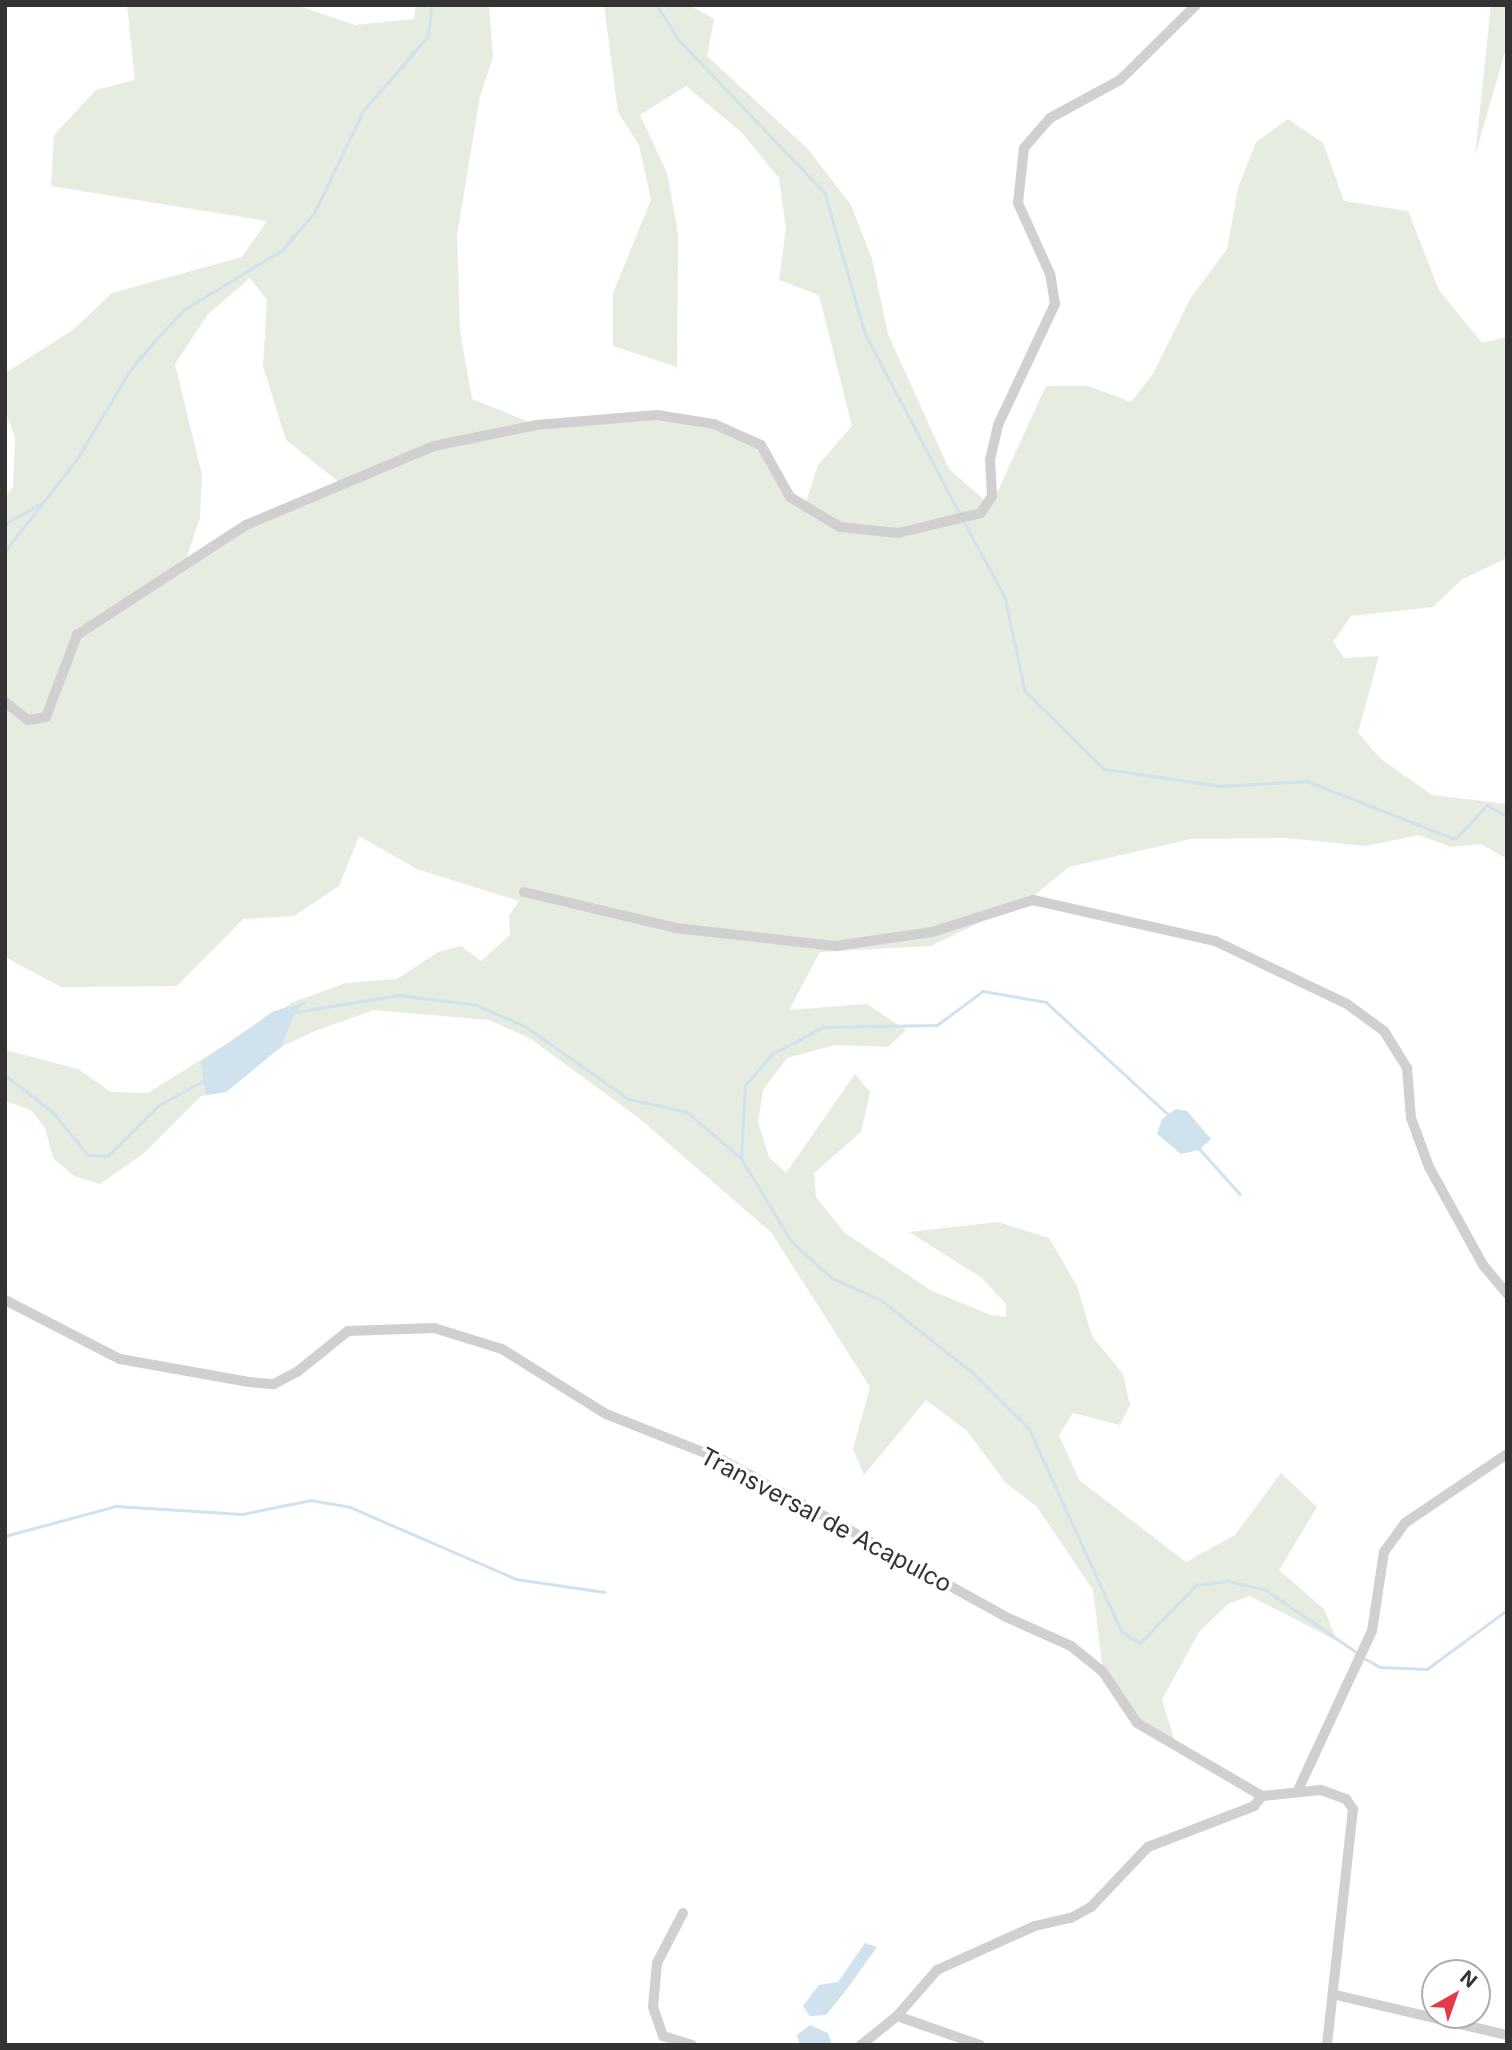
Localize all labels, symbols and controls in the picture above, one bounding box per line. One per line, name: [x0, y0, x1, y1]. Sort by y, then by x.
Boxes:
street label: Transversal de Acapulco: [695, 1441, 957, 1599]
north arrow: [1421, 1959, 1491, 2029]
text: N: [1456, 1966, 1481, 1993]

